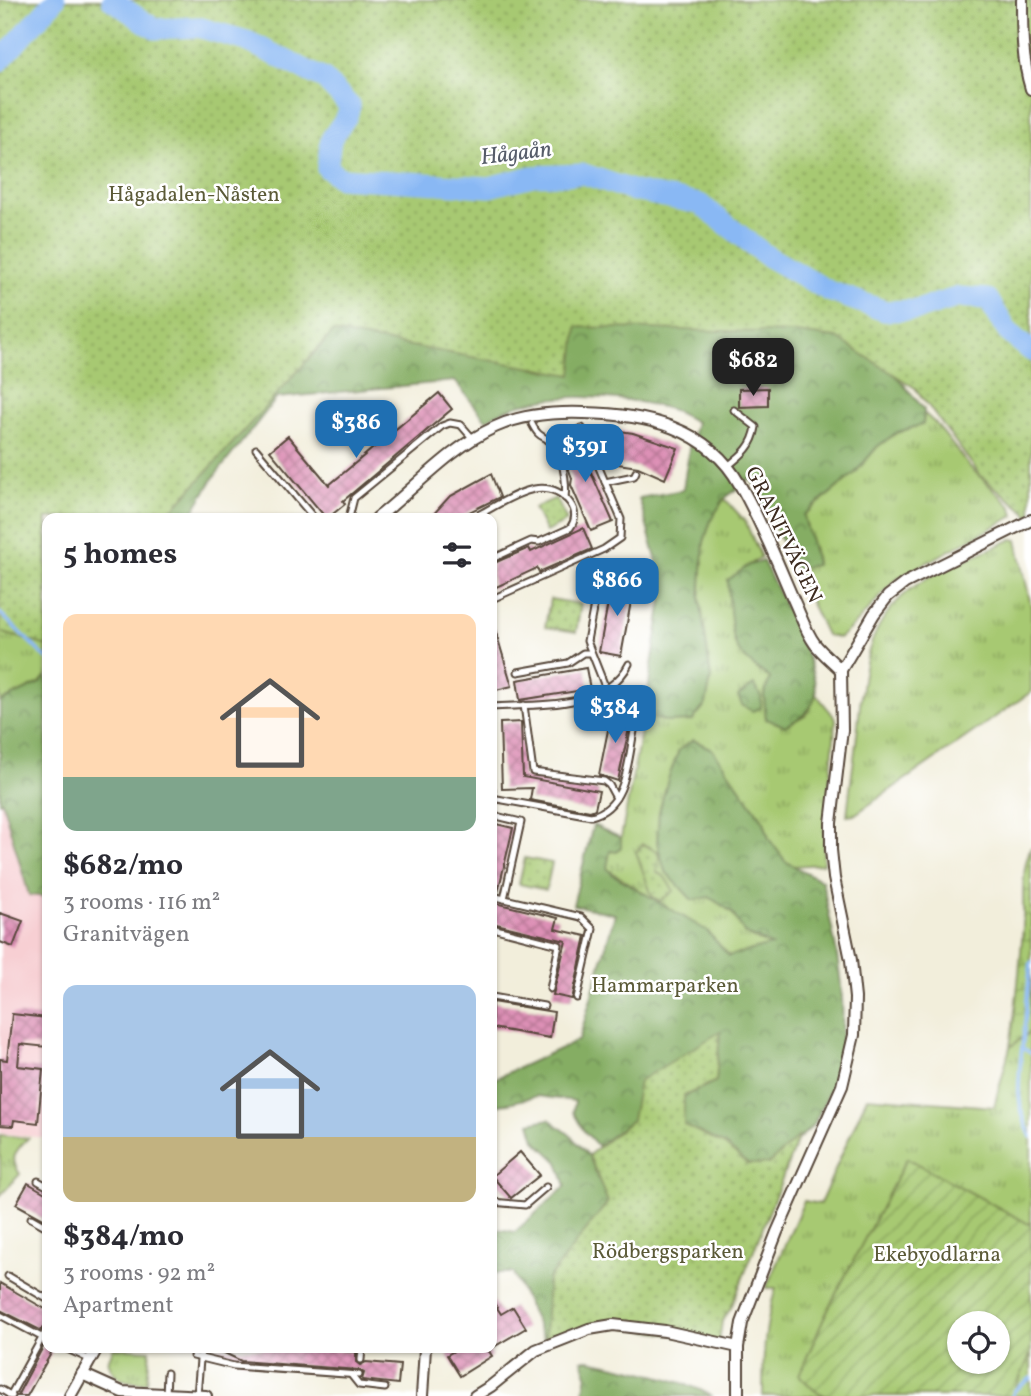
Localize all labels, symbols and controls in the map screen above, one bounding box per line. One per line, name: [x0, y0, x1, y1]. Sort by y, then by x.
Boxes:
water label: Hågaån: [478, 134, 554, 174]
park label: Hågadalen-Nåsten: [108, 181, 280, 210]
pin: $682: [712, 338, 794, 398]
text: $682: [728, 345, 778, 377]
pin: $386: [315, 400, 397, 460]
text: $386: [331, 407, 381, 439]
pin: $391: [544, 424, 626, 484]
text: $391: [562, 431, 608, 463]
street label: GRANITVÄGEN: [737, 462, 829, 608]
text: 5 homes: [63, 534, 177, 576]
icon: filters: [438, 536, 476, 574]
pin: $866: [576, 558, 658, 618]
text: $866: [592, 565, 642, 597]
icon: home: [207, 660, 333, 786]
pin: $384: [574, 686, 656, 745]
text: $384: [590, 692, 640, 724]
text: $682/mo: [63, 845, 183, 887]
text: 3 rooms · 116 m²: [63, 887, 220, 919]
text: Granitvägen: [63, 919, 190, 951]
park label: Hammarparken: [591, 972, 739, 1001]
icon: home: [207, 1031, 333, 1157]
text: $384/mo: [63, 1216, 184, 1258]
park label: Rödbergsparken: [592, 1238, 744, 1267]
park label: Ekebyodlarna: [873, 1241, 1001, 1270]
text: 3 rooms · 92 m²: [63, 1258, 215, 1290]
text: Apartment: [63, 1290, 174, 1322]
map controls: [947, 1311, 1010, 1374]
button: locate: [947, 1311, 1010, 1374]

